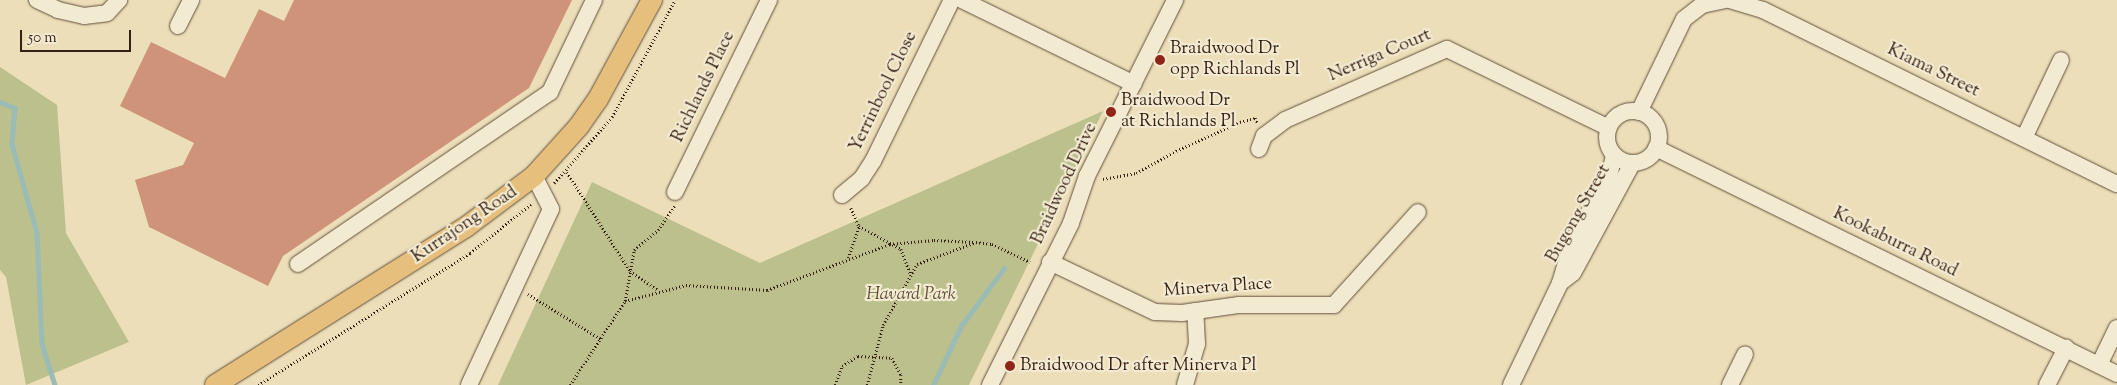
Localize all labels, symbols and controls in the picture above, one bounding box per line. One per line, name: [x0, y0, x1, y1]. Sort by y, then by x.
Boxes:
scale bar: [22, 20, 134, 52]
street label: Nerriga Court: [1326, 25, 1434, 87]
text: 50 m: [28, 28, 57, 49]
street label: Richlands Place: [668, 28, 740, 146]
street label: Yerrinbool Close: [845, 28, 923, 156]
place label: Braidwood Dr opp Richlands Pl: [1170, 39, 1300, 82]
street label: Kiama Street: [1883, 39, 1983, 103]
marker: Braidwood Dr opp Richlands Pl: [1154, 54, 1166, 66]
place label: Braidwood Dr at Richlands Pl: [1121, 91, 1236, 134]
marker: Braidwood Dr at Richlands Pl: [1105, 106, 1117, 118]
street label: Braidwood Drive: [1027, 120, 1103, 248]
street label: Bugong Street: [1542, 161, 1616, 267]
street label: Kurrajong Road: [408, 182, 522, 268]
street label: Kookaburra Road: [1829, 203, 1961, 283]
street label: Minerva Place: [1163, 273, 1273, 303]
park label: Havard Park: [866, 284, 956, 306]
place label: Braidwood Dr after Minerva Pl: [1020, 355, 1256, 377]
marker: Braidwood Dr after Minerva Pl: [1004, 360, 1016, 372]

